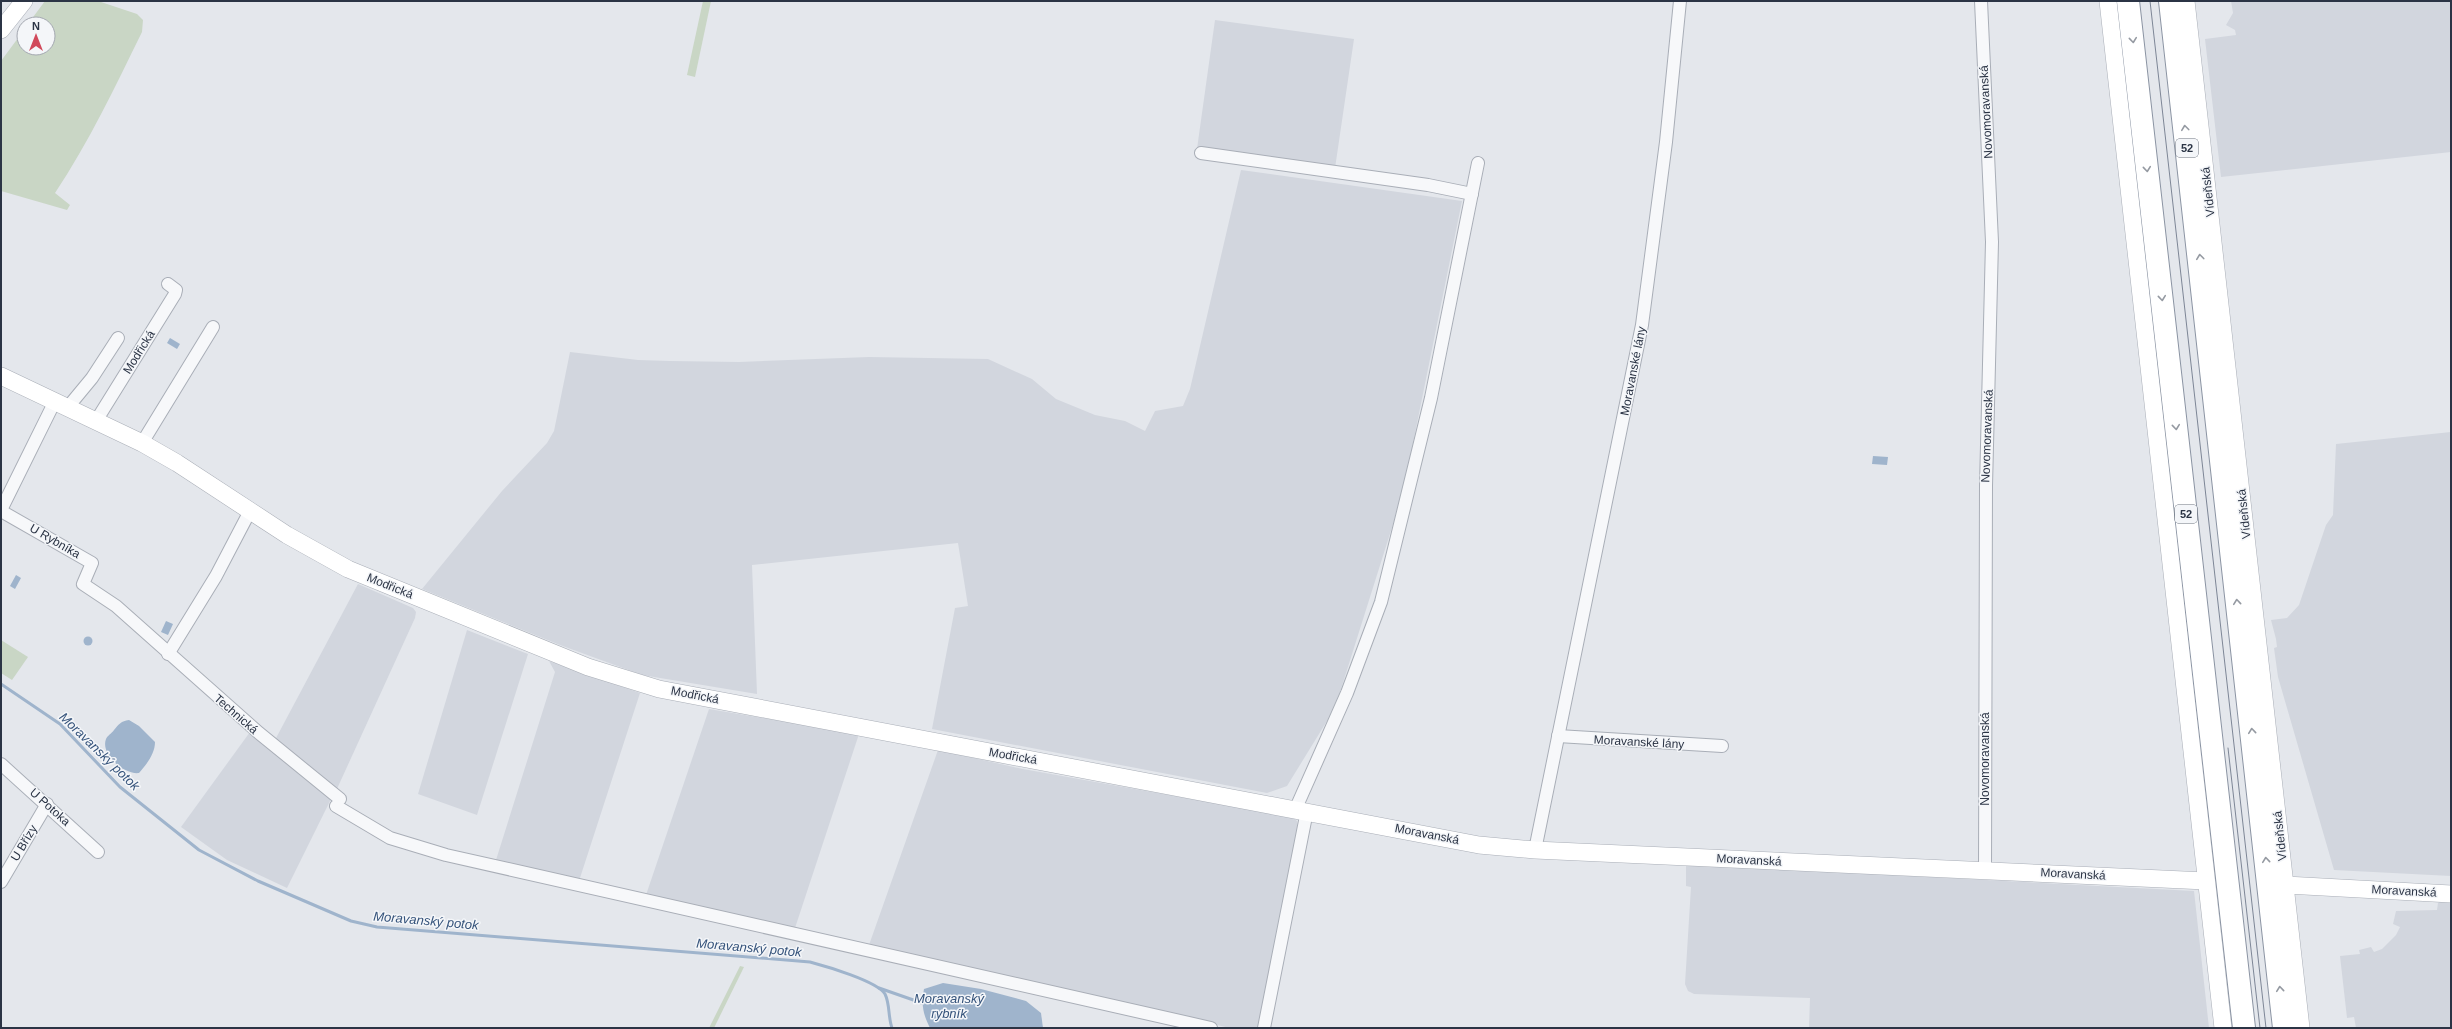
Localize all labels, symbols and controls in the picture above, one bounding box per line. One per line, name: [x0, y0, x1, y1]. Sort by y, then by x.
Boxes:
north arrow: [16, 16, 56, 56]
text: N: [32, 20, 40, 32]
one-way arrow: [2128, 37, 2137, 43]
street label: Novomoravanská: [1977, 65, 1995, 159]
one-way arrow: [2181, 125, 2190, 131]
road number: 52: [2176, 139, 2198, 157]
one-way arrow: [2142, 166, 2151, 172]
street label: Vídeňská: [2198, 166, 2218, 218]
one-way arrow: [2196, 254, 2205, 260]
one-way arrow: [2157, 295, 2166, 301]
street label: Moravanské lány: [1617, 325, 1649, 417]
street label: Modřická: [120, 327, 158, 376]
street label: Novomoravanská: [1978, 389, 1996, 483]
one-way arrow: [2171, 424, 2180, 430]
street label: Vídeňská: [2234, 488, 2254, 540]
road number: 52: [2175, 505, 2197, 523]
street label: U Rybníka: [27, 521, 83, 561]
street label: Modřická: [365, 570, 415, 602]
one-way arrow: [2233, 598, 2242, 605]
street label: Modřická: [670, 683, 721, 707]
street label: Technická: [211, 691, 261, 737]
water label: Moravanský potok: [56, 709, 144, 794]
street label: Novomoravanská: [1978, 712, 1992, 806]
one-way arrow: [2247, 728, 2256, 734]
street label: Moravanské lány: [1593, 733, 1685, 751]
street label: Modřická: [988, 745, 1039, 767]
street label: U Potoka: [27, 785, 73, 829]
street label: Vídeňská: [2270, 810, 2290, 862]
street label: Moravanská: [1394, 821, 1461, 847]
street label: U Břízy: [8, 823, 40, 863]
street label: Moravanská: [1716, 851, 1782, 869]
one-way arrow: [2261, 857, 2270, 863]
street label: Moravanská: [2040, 865, 2106, 883]
street label: Moravanská: [2371, 882, 2437, 900]
water label: Moravanský potok: [373, 908, 481, 933]
water label: Moravanský potok: [696, 935, 804, 960]
one-way arrow: [2275, 986, 2284, 992]
water label: Moravanský rybník: [914, 991, 986, 1021]

